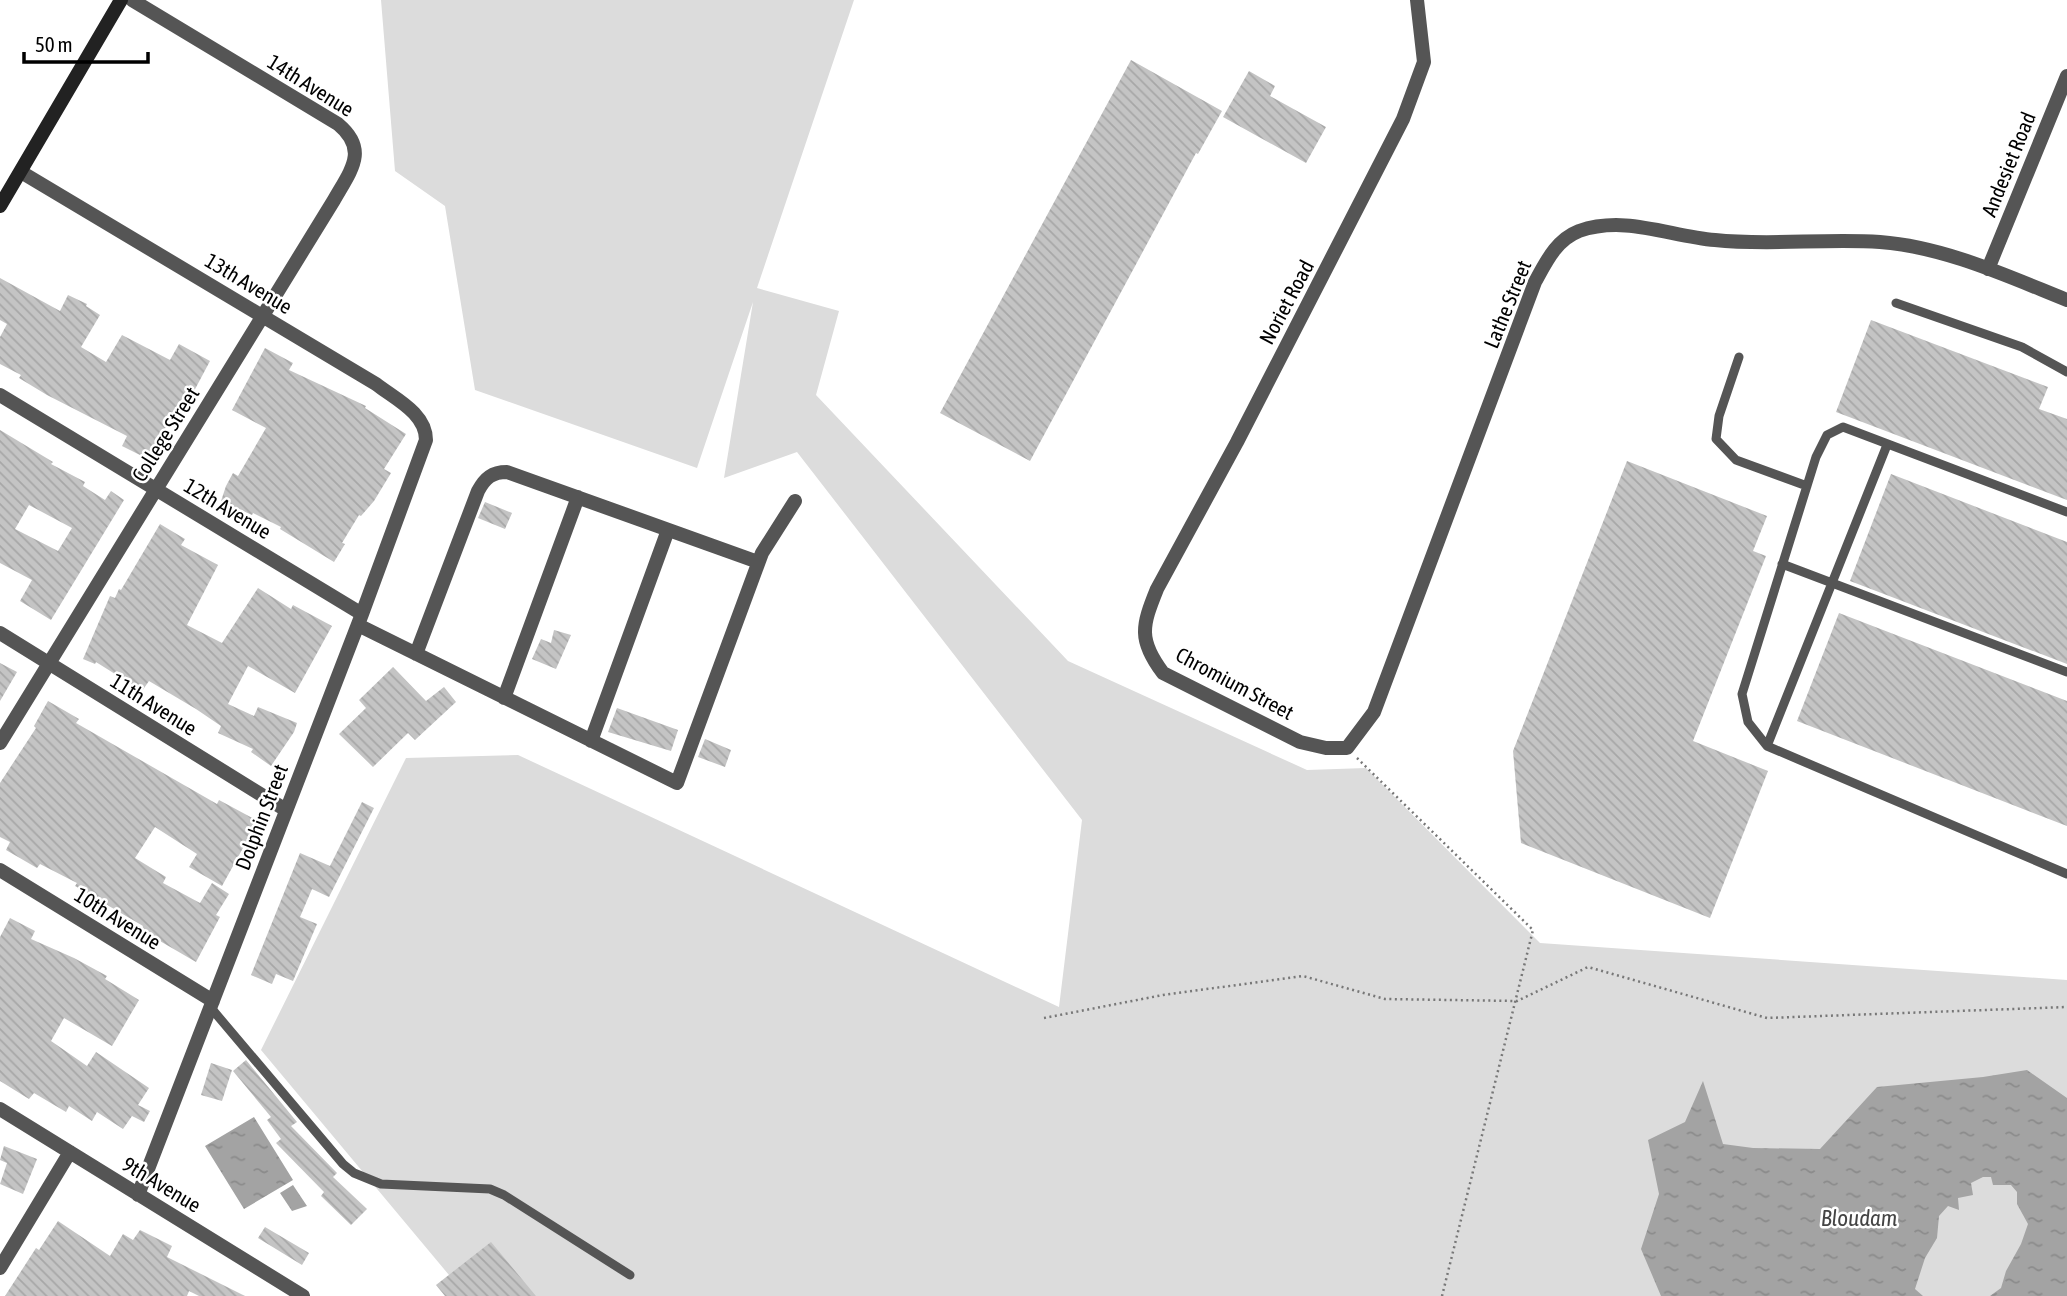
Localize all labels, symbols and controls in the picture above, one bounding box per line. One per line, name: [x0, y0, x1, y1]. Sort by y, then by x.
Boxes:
scale bar: [24, 21, 149, 65]
text: 50 m: [35, 32, 73, 56]
street label: 14th Avenue: [264, 49, 358, 121]
street label: Andesiet Road: [1976, 108, 2040, 220]
street label: 13th Avenue: [201, 248, 297, 318]
street label: Noriet Road: [1254, 256, 1318, 348]
street label: Lathe Street: [1479, 257, 1535, 351]
street label: College Street: [127, 382, 203, 486]
street label: 12th Avenue: [180, 473, 276, 543]
street label: Chromium Street: [1172, 642, 1298, 724]
street label: 11th Avenue: [107, 668, 201, 740]
street label: Dolphin Street: [230, 761, 292, 873]
street label: 10th Avenue: [71, 882, 165, 954]
street label: 9th Avenue: [118, 1151, 206, 1217]
water label: Bloudam: [1821, 1205, 1897, 1231]

